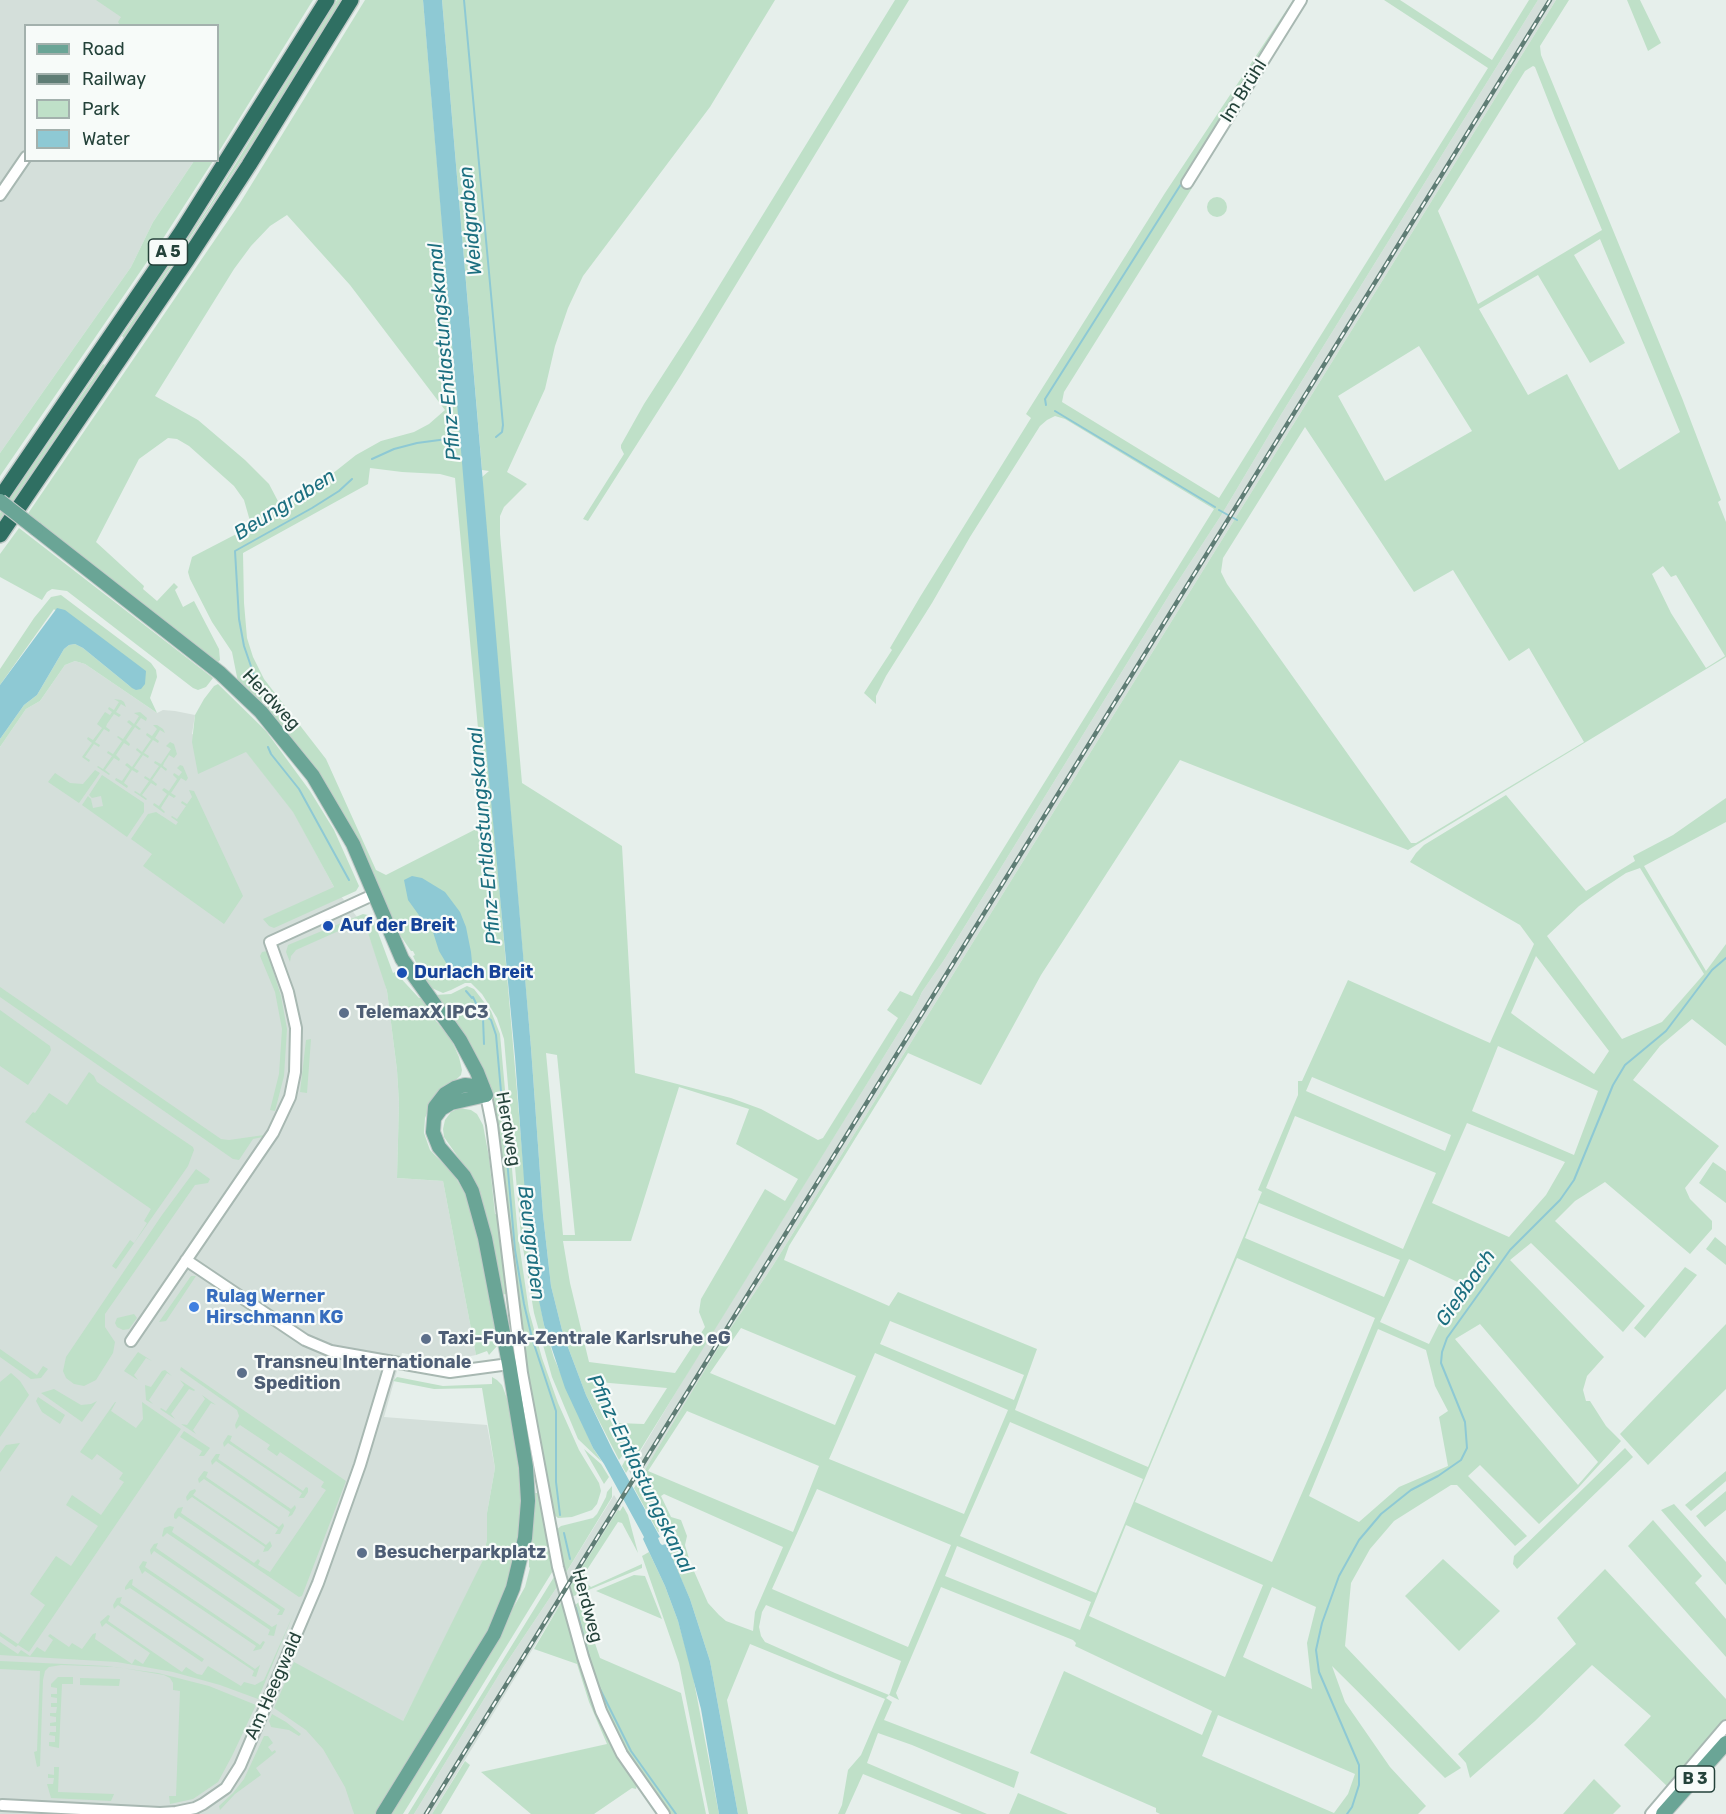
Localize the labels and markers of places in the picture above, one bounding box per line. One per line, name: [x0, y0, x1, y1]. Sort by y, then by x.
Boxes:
place label: Auf der Breit: [340, 915, 455, 937]
marker: Auf der Breit: [321, 919, 335, 933]
place label: Durlach Breit: [414, 962, 534, 984]
marker: Durlach Breit: [395, 966, 409, 980]
place label: TelemaxX IPC3: [356, 1002, 489, 1024]
marker: TelemaxX IPC3: [337, 1006, 351, 1020]
place label: Rulag Werner Hirschmann KG: [206, 1286, 343, 1328]
marker: Rulag Werner Hirschmann KG: [187, 1300, 201, 1314]
place label: Taxi-Funk-Zentrale Karlsruhe eG: [438, 1328, 731, 1350]
marker: Taxi-Funk-Zentrale Karlsruhe eG: [419, 1332, 433, 1346]
place label: Transneu Internationale Spedition: [254, 1352, 471, 1394]
marker: Transneu Internationale Spedition: [235, 1366, 249, 1380]
place label: Besucherparkplatz: [374, 1542, 546, 1564]
marker: Besucherparkplatz: [355, 1546, 369, 1560]

